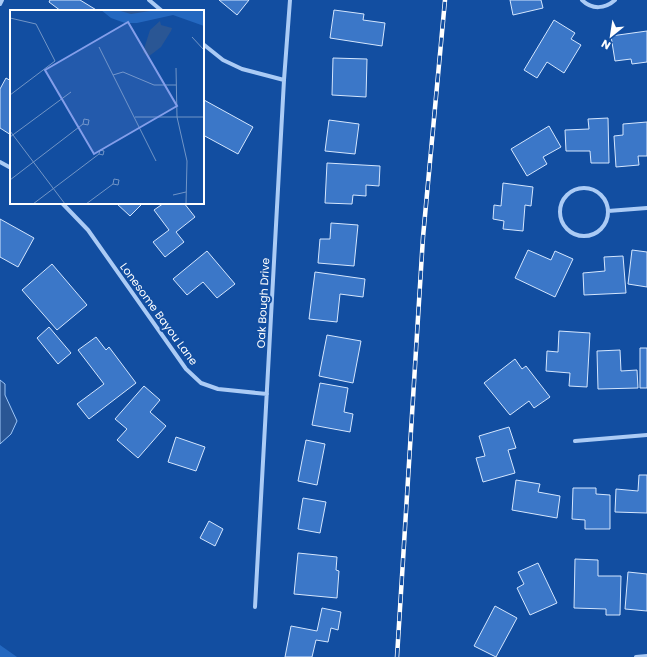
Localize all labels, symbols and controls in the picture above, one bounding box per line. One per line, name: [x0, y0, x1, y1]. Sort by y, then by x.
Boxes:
inset map: [10, 10, 204, 204]
north arrow: [591, 16, 631, 56]
text: N: [598, 36, 614, 54]
street label: Oak Bough Drive: [253, 257, 273, 349]
street label: Lonesome Bayou Lane: [116, 260, 202, 369]

